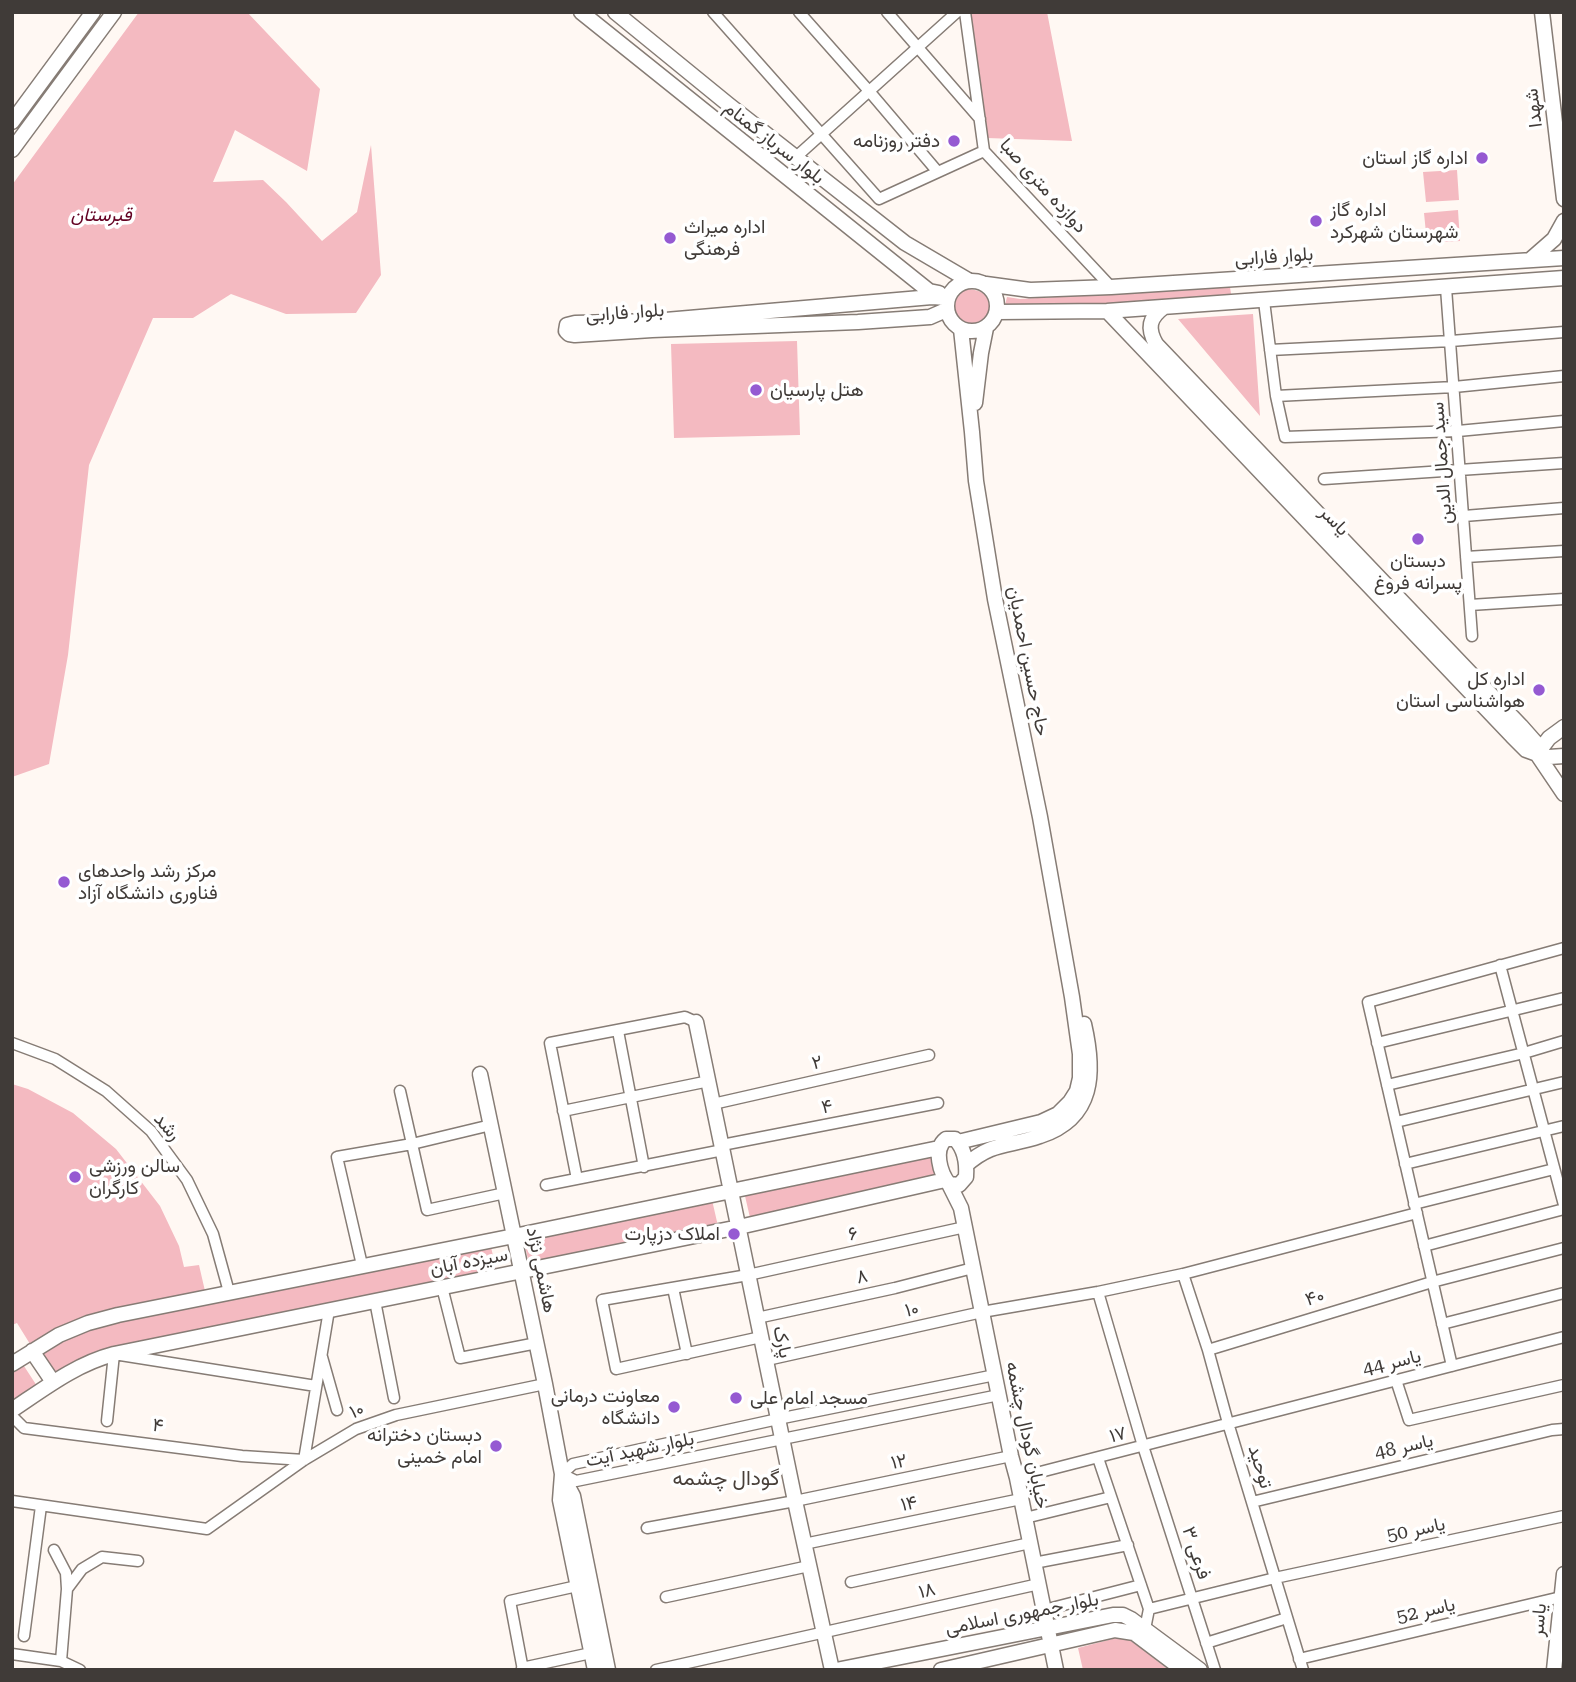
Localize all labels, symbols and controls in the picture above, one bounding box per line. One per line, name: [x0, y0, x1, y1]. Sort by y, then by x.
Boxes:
street label: شهدا: [1520, 87, 1548, 129]
street label: بلوار سرباز گمنام: [719, 97, 829, 189]
place label: دفتر روزنامه: [853, 130, 940, 152]
marker: دفتر روزنامه: [946, 133, 962, 149]
street label: دوازده متری صبا: [994, 134, 1092, 238]
place label: اداره گاز استان: [1362, 147, 1468, 169]
marker: اداره گاز استان: [1474, 150, 1490, 166]
place label: اداره گاز شهرستان شهرکرد: [1330, 199, 1459, 243]
park label: قبرستان: [70, 204, 132, 226]
marker: اداره گاز شهرستان شهرکرد: [1308, 213, 1324, 229]
place label: اداره میراث فرهنگی: [684, 216, 765, 260]
marker: اداره میراث فرهنگی: [662, 230, 678, 246]
street label: بلوار فارابی: [1234, 243, 1314, 271]
street label: بلوار فارابی: [585, 299, 665, 327]
place label: هتل پارسیان: [770, 379, 864, 401]
marker: هتل پارسیان: [748, 382, 764, 398]
street label: سید جمال الدین: [1426, 401, 1458, 525]
street label: یاسر: [1314, 501, 1354, 541]
marker: دبستان پسرانه فروغ: [1410, 531, 1426, 547]
place label: دبستان پسرانه فروغ: [1374, 550, 1462, 594]
street label: حاج حسین احمدیان: [1002, 584, 1054, 738]
place label: اداره کل هواشناسی استان: [1396, 668, 1525, 712]
marker: اداره کل هواشناسی استان: [1531, 682, 1547, 698]
place label: مرکز رشد واحدهای فناوری دانشگاه آزاد: [78, 860, 218, 904]
marker: مرکز رشد واحدهای فناوری دانشگاه آزاد: [56, 874, 72, 890]
street label: ۲: [810, 1051, 824, 1075]
street label: ۴: [819, 1095, 835, 1119]
street label: رشد: [149, 1108, 185, 1146]
place label: سالن ورزشی کارگران: [89, 1155, 180, 1199]
marker: سالن ورزشی کارگران: [67, 1169, 83, 1185]
street label: ۶: [846, 1222, 860, 1246]
place label: املاک دزپارت: [624, 1223, 720, 1245]
street label: هاشمی نژاد: [521, 1225, 561, 1315]
marker: املاک دزپارت: [726, 1226, 742, 1242]
street label: سیزده آبان: [428, 1243, 510, 1281]
street label: ۸: [854, 1265, 870, 1289]
street label: ۴۰: [1303, 1284, 1327, 1312]
street label: ۱۰: [903, 1297, 921, 1323]
street label: پارک: [767, 1324, 797, 1360]
street label: یاسر 44: [1360, 1345, 1424, 1381]
street label: خیابان گودال چشمه: [1000, 1359, 1054, 1511]
place label: معاونت درمانی دانشگاه: [551, 1385, 660, 1429]
place label: مسجد امام علی: [750, 1387, 868, 1409]
marker: مسجد امام علی: [728, 1390, 744, 1406]
street label: ۱۰: [346, 1398, 368, 1424]
marker: معاونت درمانی دانشگاه: [666, 1399, 682, 1415]
street label: ۴: [151, 1414, 165, 1438]
street label: ۱۷: [1107, 1422, 1129, 1448]
place label: دبستان دخترانه امام خمینی: [367, 1424, 482, 1468]
street label: بلوار شهید آیت: [584, 1427, 696, 1473]
street label: یاسر 48: [1373, 1429, 1435, 1465]
marker: دبستان دخترانه امام خمینی: [488, 1438, 504, 1454]
street label: توحید: [1243, 1443, 1277, 1491]
street label: ۱۲: [889, 1449, 909, 1475]
district label: گودال چشمه: [672, 1466, 780, 1492]
street label: ۱۴: [899, 1491, 919, 1517]
street label: یاسر 50: [1385, 1513, 1447, 1547]
street label: فرعی ۳: [1177, 1524, 1215, 1582]
street label: ۱۸: [916, 1578, 938, 1604]
street label: بلوار جمهوری اسلامی: [943, 1588, 1101, 1640]
street label: یاسر 52: [1395, 1593, 1457, 1629]
street label: یاسر: [1526, 1602, 1552, 1638]

